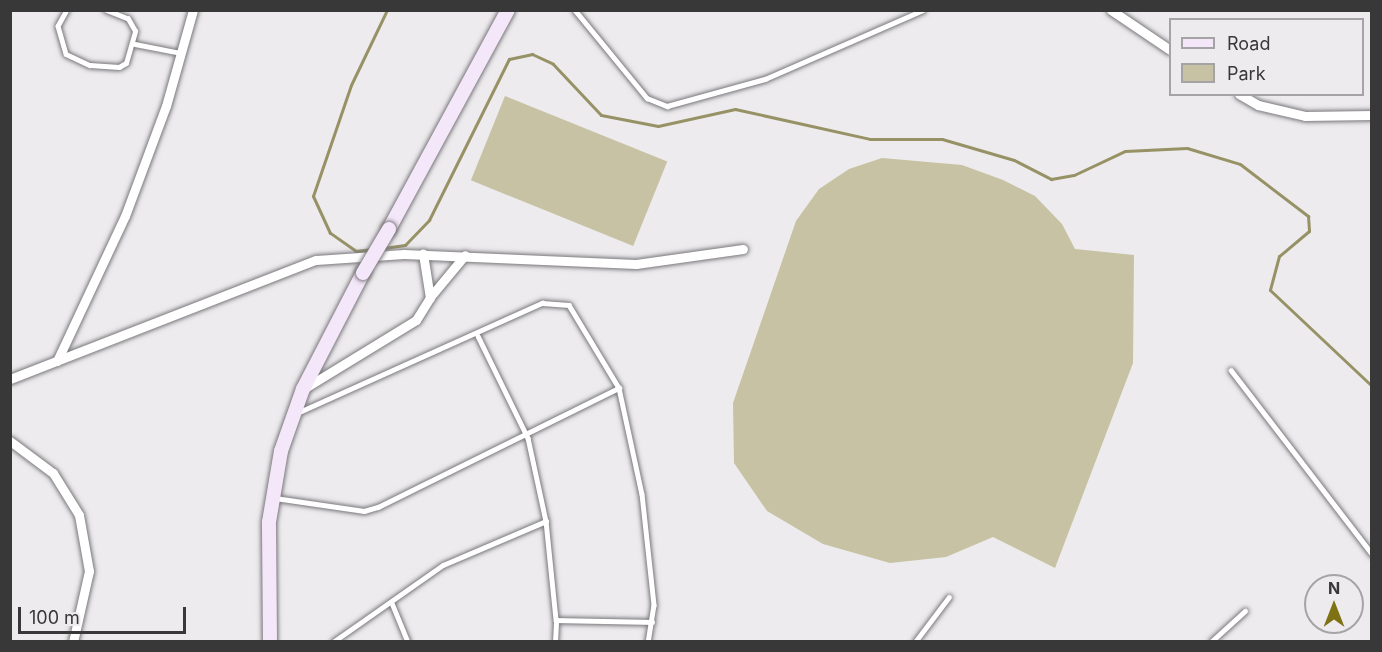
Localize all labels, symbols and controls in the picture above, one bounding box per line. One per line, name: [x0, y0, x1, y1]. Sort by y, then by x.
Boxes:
legend: [1169, 18, 1364, 96]
text: Road: [1227, 33, 1270, 54]
text: Park: [1227, 63, 1266, 84]
north arrow: [1304, 574, 1364, 634]
text: N: [1328, 578, 1340, 598]
scale bar: [21, 595, 189, 633]
text: 100 m: [29, 607, 80, 628]

